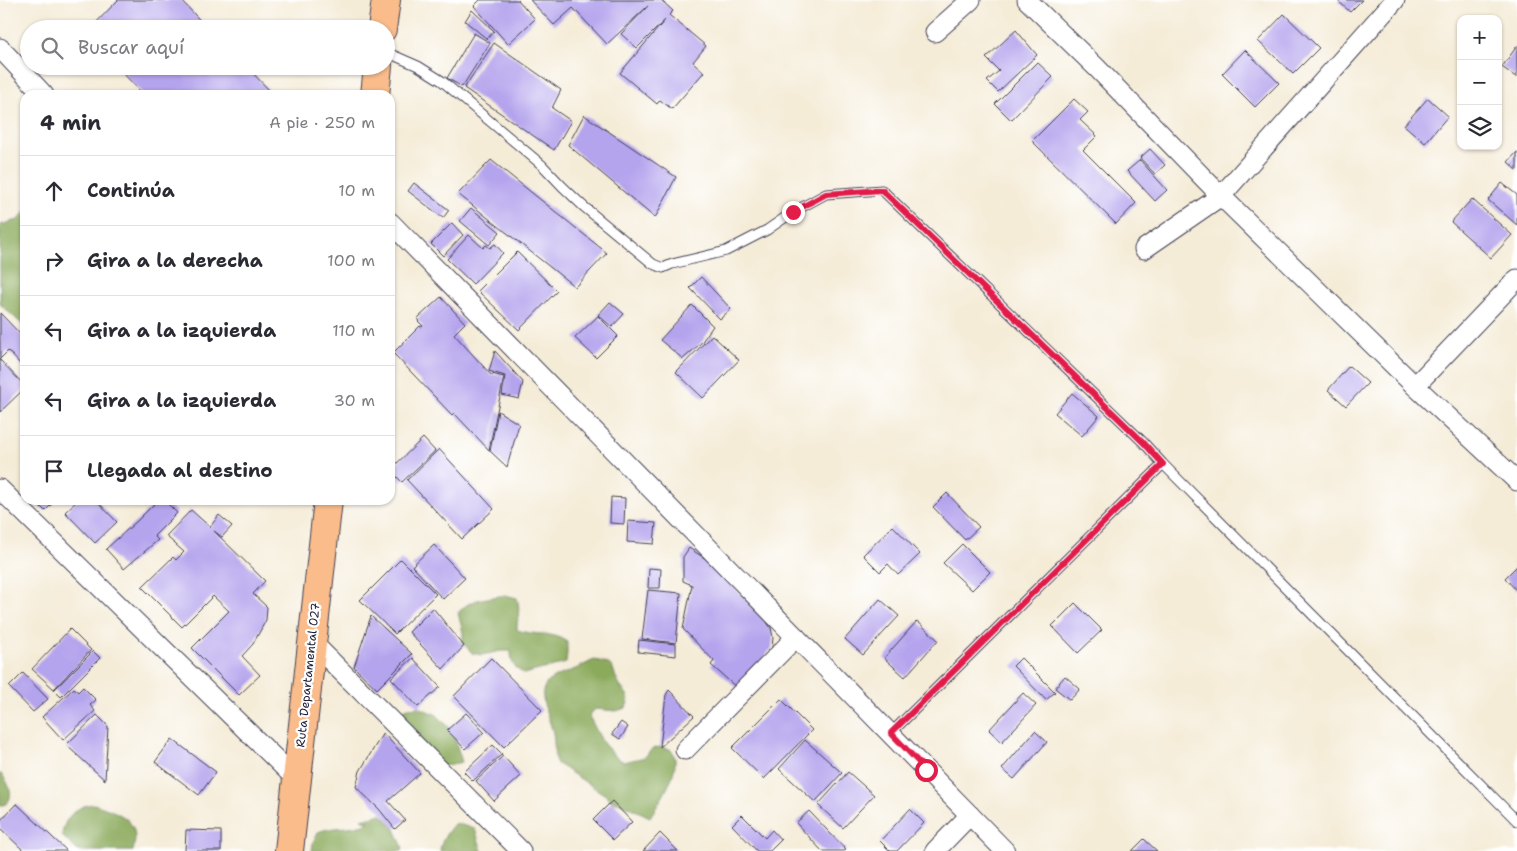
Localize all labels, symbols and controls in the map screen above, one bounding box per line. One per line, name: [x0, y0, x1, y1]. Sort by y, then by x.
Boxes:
map controls: [1457, 15, 1502, 150]
button: +: [1457, 15, 1502, 60]
search box: [20, 20, 395, 75]
icon: search: [38, 34, 66, 62]
text: Buscar aquí: [78, 35, 184, 60]
button: −: [1457, 60, 1502, 105]
button: layers: [1457, 105, 1502, 150]
text: 4 min: [40, 109, 101, 137]
text: A pie · 250 m: [269, 112, 375, 133]
icon: ahead: [40, 177, 68, 205]
text: Continúa: [87, 178, 175, 203]
text: 10 m: [338, 180, 375, 201]
route end: [782, 201, 805, 224]
icon: right: [40, 247, 68, 275]
text: Gira a la derecha: [87, 248, 263, 273]
text: 100 m: [327, 250, 375, 271]
icon: left: [40, 317, 68, 345]
text: Gira a la izquierda: [87, 318, 276, 343]
text: 110 m: [332, 320, 375, 341]
icon: left: [40, 387, 68, 415]
text: Gira a la izquierda: [87, 388, 276, 413]
text: 30 m: [334, 390, 375, 411]
icon: arrive: [40, 457, 68, 485]
text: Llegada al destino: [87, 458, 273, 483]
street label: Ruta Departamental 027: [292, 602, 324, 748]
route start: [915, 759, 938, 782]

